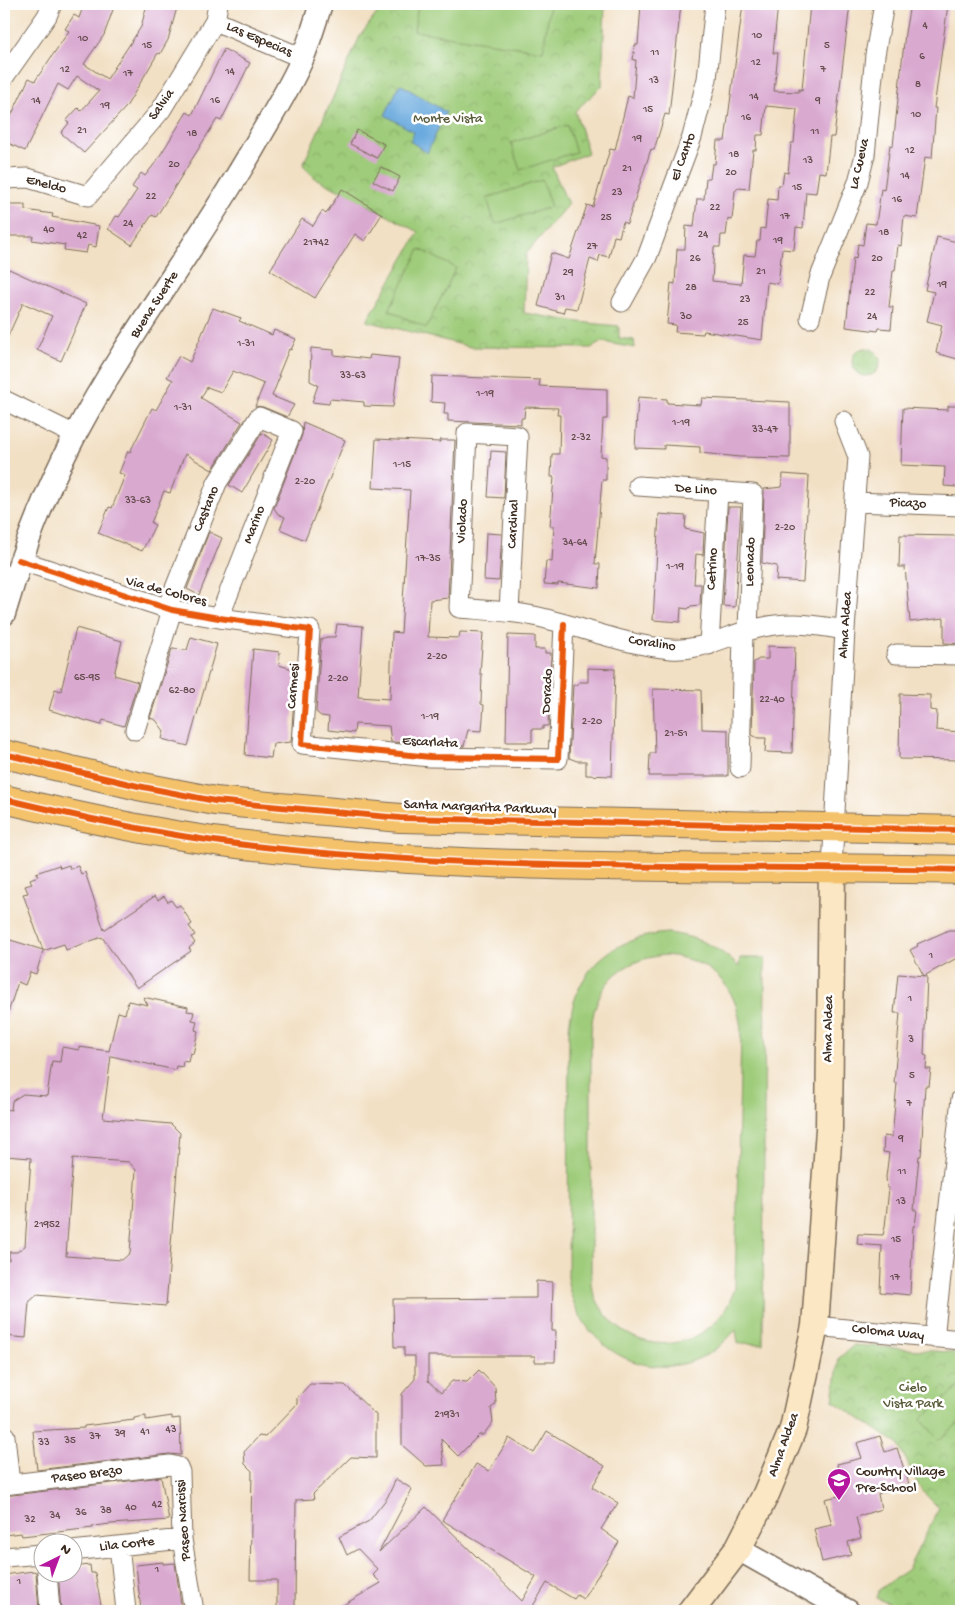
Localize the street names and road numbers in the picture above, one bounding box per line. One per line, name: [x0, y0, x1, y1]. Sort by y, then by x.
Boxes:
street label: Las Especias: [223, 18, 295, 62]
street label: Salvia: [145, 85, 180, 124]
street label: El Canto: [667, 131, 701, 183]
street label: La Cueva: [846, 136, 874, 191]
street label: Eneldo: [24, 172, 68, 198]
street label: Buena Suerte: [126, 267, 183, 343]
street label: De Lino: [674, 480, 717, 500]
street label: Castano: [190, 484, 224, 534]
street label: Picazo: [888, 494, 927, 513]
street label: Violado: [453, 498, 473, 545]
street label: Cardinal: [504, 499, 524, 549]
street label: Marino: [240, 504, 270, 546]
street label: Leonado: [742, 537, 760, 587]
street label: Cetrino: [703, 547, 723, 591]
street label: Via de Colores: [123, 573, 209, 611]
street label: Alma Aldea: [835, 590, 857, 659]
street label: Coralino: [627, 632, 677, 656]
street label: Carmesi: [284, 663, 304, 709]
street label: Dorado: [538, 668, 558, 715]
street label: Escarlata: [402, 733, 459, 753]
street label: Santa Margarita Parkway: [403, 797, 557, 819]
street label: Alma Aldea: [820, 994, 838, 1063]
street label: Coloma Way: [851, 1321, 925, 1345]
street label: Alma Aldea: [765, 1410, 804, 1479]
street label: Paseo Brezo: [50, 1462, 123, 1488]
street label: Paseo Narcissi: [173, 1479, 195, 1562]
street label: Lila Corte: [99, 1534, 156, 1556]

